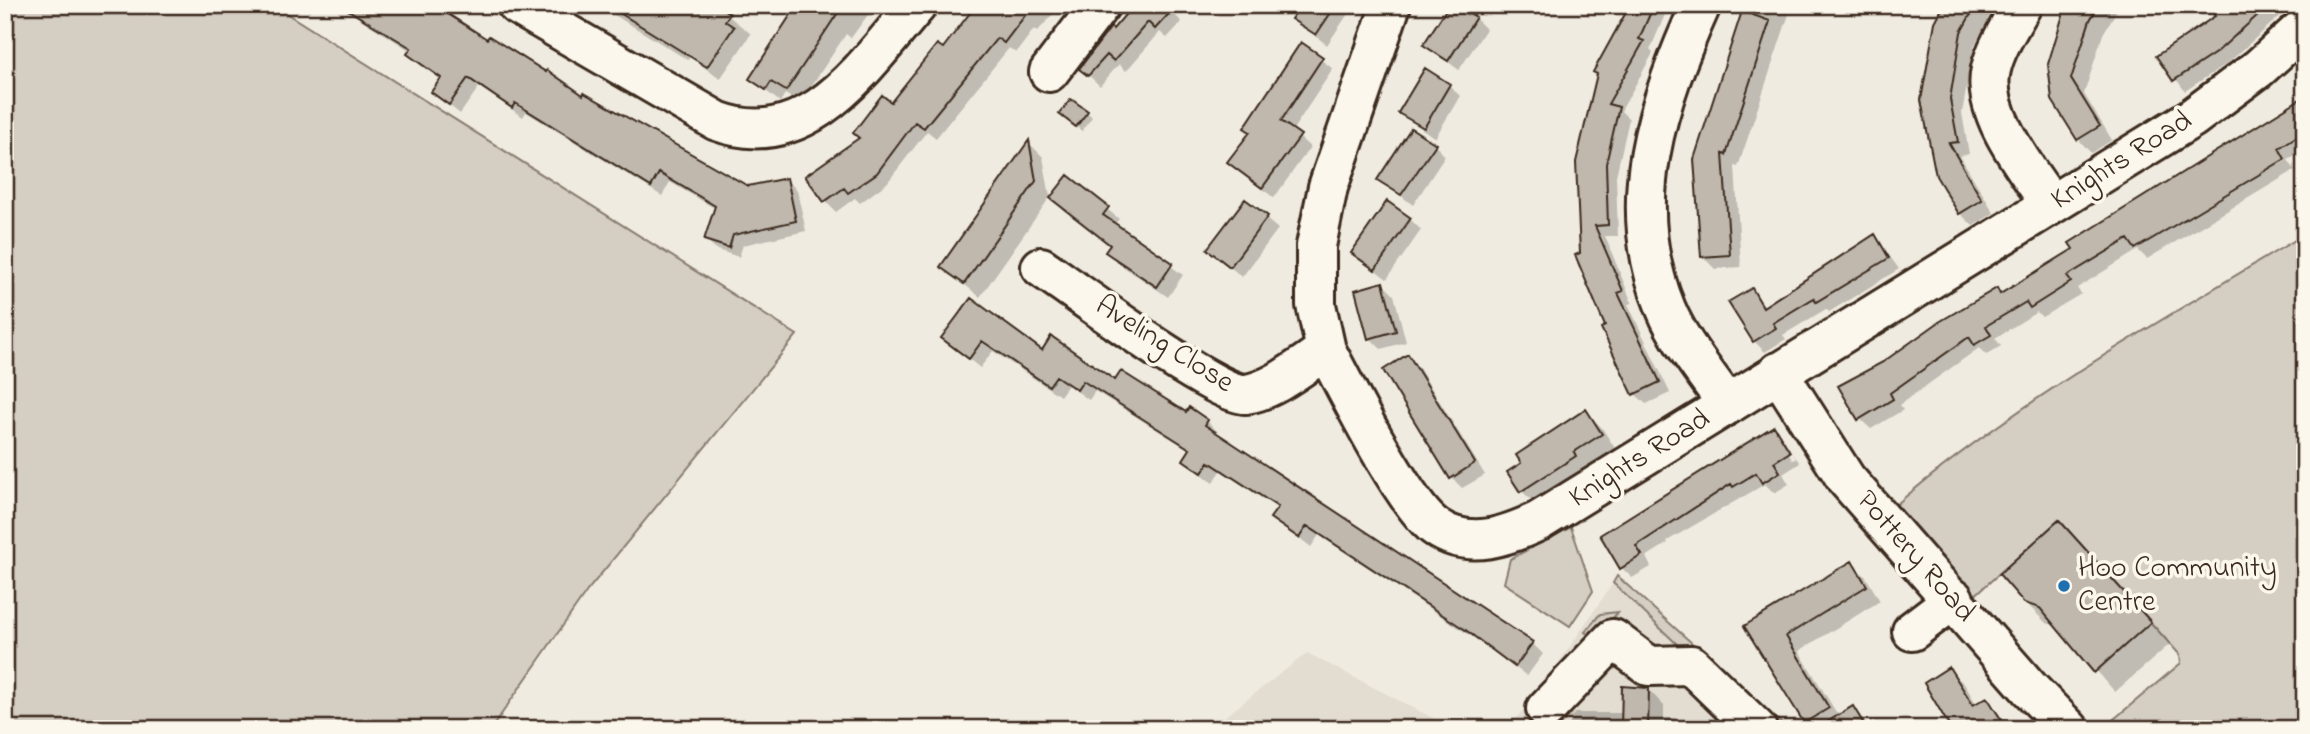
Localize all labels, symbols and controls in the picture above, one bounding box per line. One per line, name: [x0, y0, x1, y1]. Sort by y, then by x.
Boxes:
street label: Knights Road: [2043, 100, 2201, 222]
street label: Aveling Close: [1086, 285, 1242, 405]
street label: Knights Road: [1561, 398, 1719, 520]
street label: Pottery Road: [1845, 481, 1985, 633]
place label: Hoo Community Centre: [2078, 547, 2277, 625]
marker: Hoo Community Centre: [2056, 578, 2072, 594]

